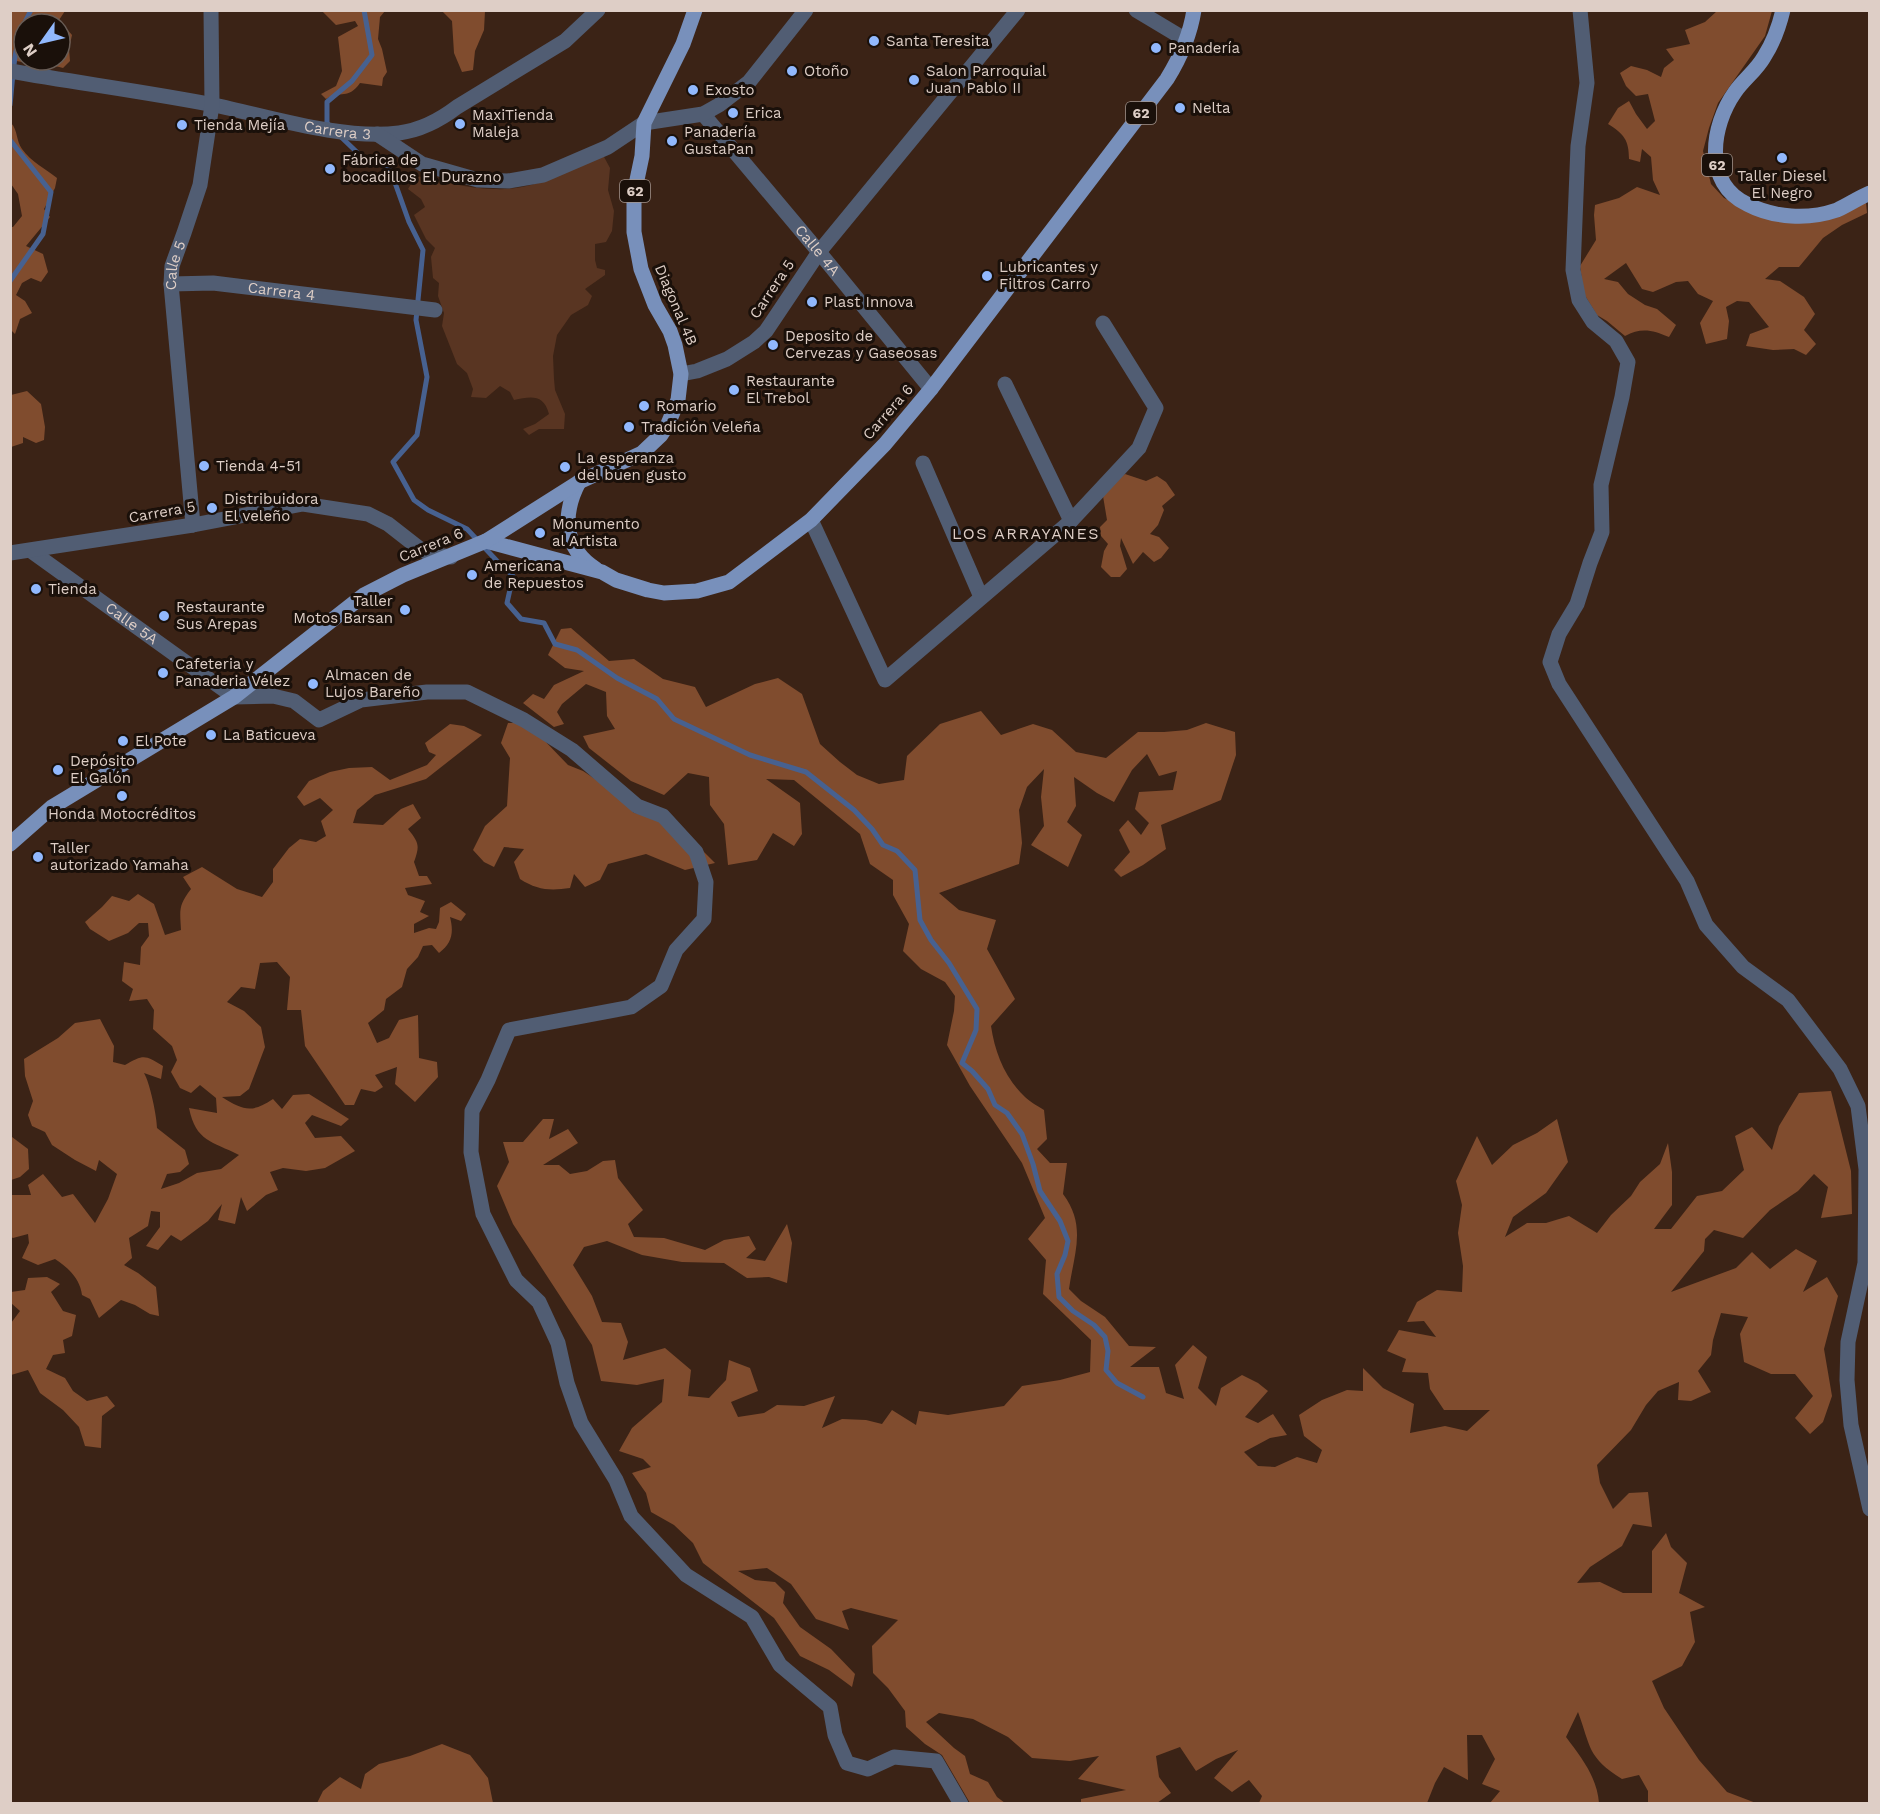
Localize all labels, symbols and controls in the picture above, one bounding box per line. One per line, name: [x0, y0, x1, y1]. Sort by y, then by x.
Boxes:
north arrow: [12, 12, 72, 72]
place label: Santa Teresita: [886, 32, 990, 50]
marker: Santa Teresita: [867, 34, 881, 48]
place label: Panadería: [1168, 39, 1241, 57]
text: N: [19, 40, 41, 60]
marker: Panadería: [1149, 41, 1163, 55]
place label: Otoño: [804, 62, 849, 80]
place label: Salon Parroquial Juan Pablo II: [926, 62, 1047, 97]
marker: Otoño: [785, 64, 799, 78]
marker: Salon Parroquial Juan Pablo II: [907, 73, 921, 87]
place label: Exosto: [705, 81, 754, 99]
marker: Exosto: [686, 83, 700, 97]
place label: Nelta: [1192, 99, 1231, 117]
marker: Nelta: [1173, 101, 1187, 115]
road number: 62: [1126, 102, 1156, 124]
place label: Erica: [745, 104, 782, 122]
place label: MaxiTienda Maleja: [472, 106, 554, 141]
marker: Erica: [726, 106, 740, 120]
place label: Tienda Mejía: [194, 116, 286, 134]
street label: Carrera 3: [302, 117, 371, 143]
marker: MaxiTienda Maleja: [453, 117, 467, 131]
marker: Tienda Mejía: [175, 118, 189, 132]
place label: Panadería GustaPan: [684, 123, 757, 158]
marker: Panadería GustaPan: [665, 134, 679, 148]
place label: Fábrica de bocadillos El Durazno: [342, 151, 501, 186]
marker: Taller Diesel El Negro: [1775, 151, 1789, 165]
road number: 62: [1702, 154, 1732, 176]
marker: Fábrica de bocadillos El Durazno: [323, 162, 337, 176]
place label: Taller Diesel El Negro: [1737, 167, 1827, 202]
road number: 62: [620, 180, 650, 202]
street label: Calle 4A: [791, 221, 844, 280]
street label: Calle 5: [162, 238, 189, 291]
street label: Carrera 5: [746, 256, 798, 322]
place label: Lubricantes y Filtros Carro: [999, 258, 1098, 293]
street label: Diagonal 4B: [651, 262, 701, 348]
marker: Lubricantes y Filtros Carro: [980, 269, 994, 283]
street label: Carrera 4: [247, 278, 316, 304]
place label: Plast Innova: [824, 293, 914, 311]
marker: Plast Innova: [805, 295, 819, 309]
place label: Deposito de Cervezas y Gaseosas: [785, 327, 937, 362]
marker: Deposito de Cervezas y Gaseosas: [766, 338, 780, 352]
place label: Restaurante El Trebol: [746, 372, 835, 407]
street label: Carrera 6: [859, 381, 917, 443]
marker: Restaurante El Trebol: [727, 383, 741, 397]
place label: Romario: [656, 397, 717, 415]
marker: Romario: [637, 399, 651, 413]
place label: Tradición Veleña: [641, 418, 761, 436]
marker: Tradición Veleña: [622, 420, 636, 434]
place label: La esperanza del buen gusto: [577, 449, 686, 484]
place label: Tienda 4-51: [216, 457, 301, 475]
marker: Tienda 4-51: [197, 459, 211, 473]
marker: La esperanza del buen gusto: [558, 460, 572, 474]
place label: Distribuidora El veleño: [224, 490, 319, 525]
street label: Carrera 5: [127, 497, 197, 527]
marker: Distribuidora El veleño: [205, 501, 219, 515]
place label: Monumento al Artista: [552, 515, 640, 550]
street label: Carrera 6: [396, 524, 466, 566]
district label: LOS ARRAYANES: [952, 524, 1100, 543]
marker: Monumento al Artista: [533, 526, 547, 540]
place label: Americana de Repuestos: [484, 557, 584, 592]
marker: Americana de Repuestos: [465, 568, 479, 582]
place label: Tienda: [48, 580, 97, 598]
marker: Tienda: [29, 582, 43, 596]
place label: Taller Motos Barsan: [293, 592, 393, 627]
street label: Calle 5A: [102, 598, 162, 648]
place label: Restaurante Sus Arepas: [176, 598, 265, 633]
marker: Taller Motos Barsan: [398, 603, 412, 617]
marker: Restaurante Sus Arepas: [157, 609, 171, 623]
place label: Cafeteria y Panaderia Vélez: [175, 655, 290, 690]
marker: Cafeteria y Panaderia Vélez: [156, 666, 170, 680]
place label: Almacen de Lujos Bareño: [325, 666, 420, 701]
marker: Almacen de Lujos Bareño: [306, 677, 320, 691]
place label: La Baticueva: [223, 726, 316, 744]
marker: La Baticueva: [204, 728, 218, 742]
place label: El Pote: [135, 732, 187, 750]
marker: El Pote: [116, 734, 130, 748]
place label: Depósito El Galón: [70, 752, 135, 787]
marker: Depósito El Galón: [51, 763, 65, 777]
marker: Honda Motocréditos: [115, 789, 129, 803]
place label: Honda Motocréditos: [48, 805, 196, 823]
place label: Taller autorizado Yamaha: [50, 839, 189, 874]
marker: Taller autorizado Yamaha: [31, 850, 45, 864]

